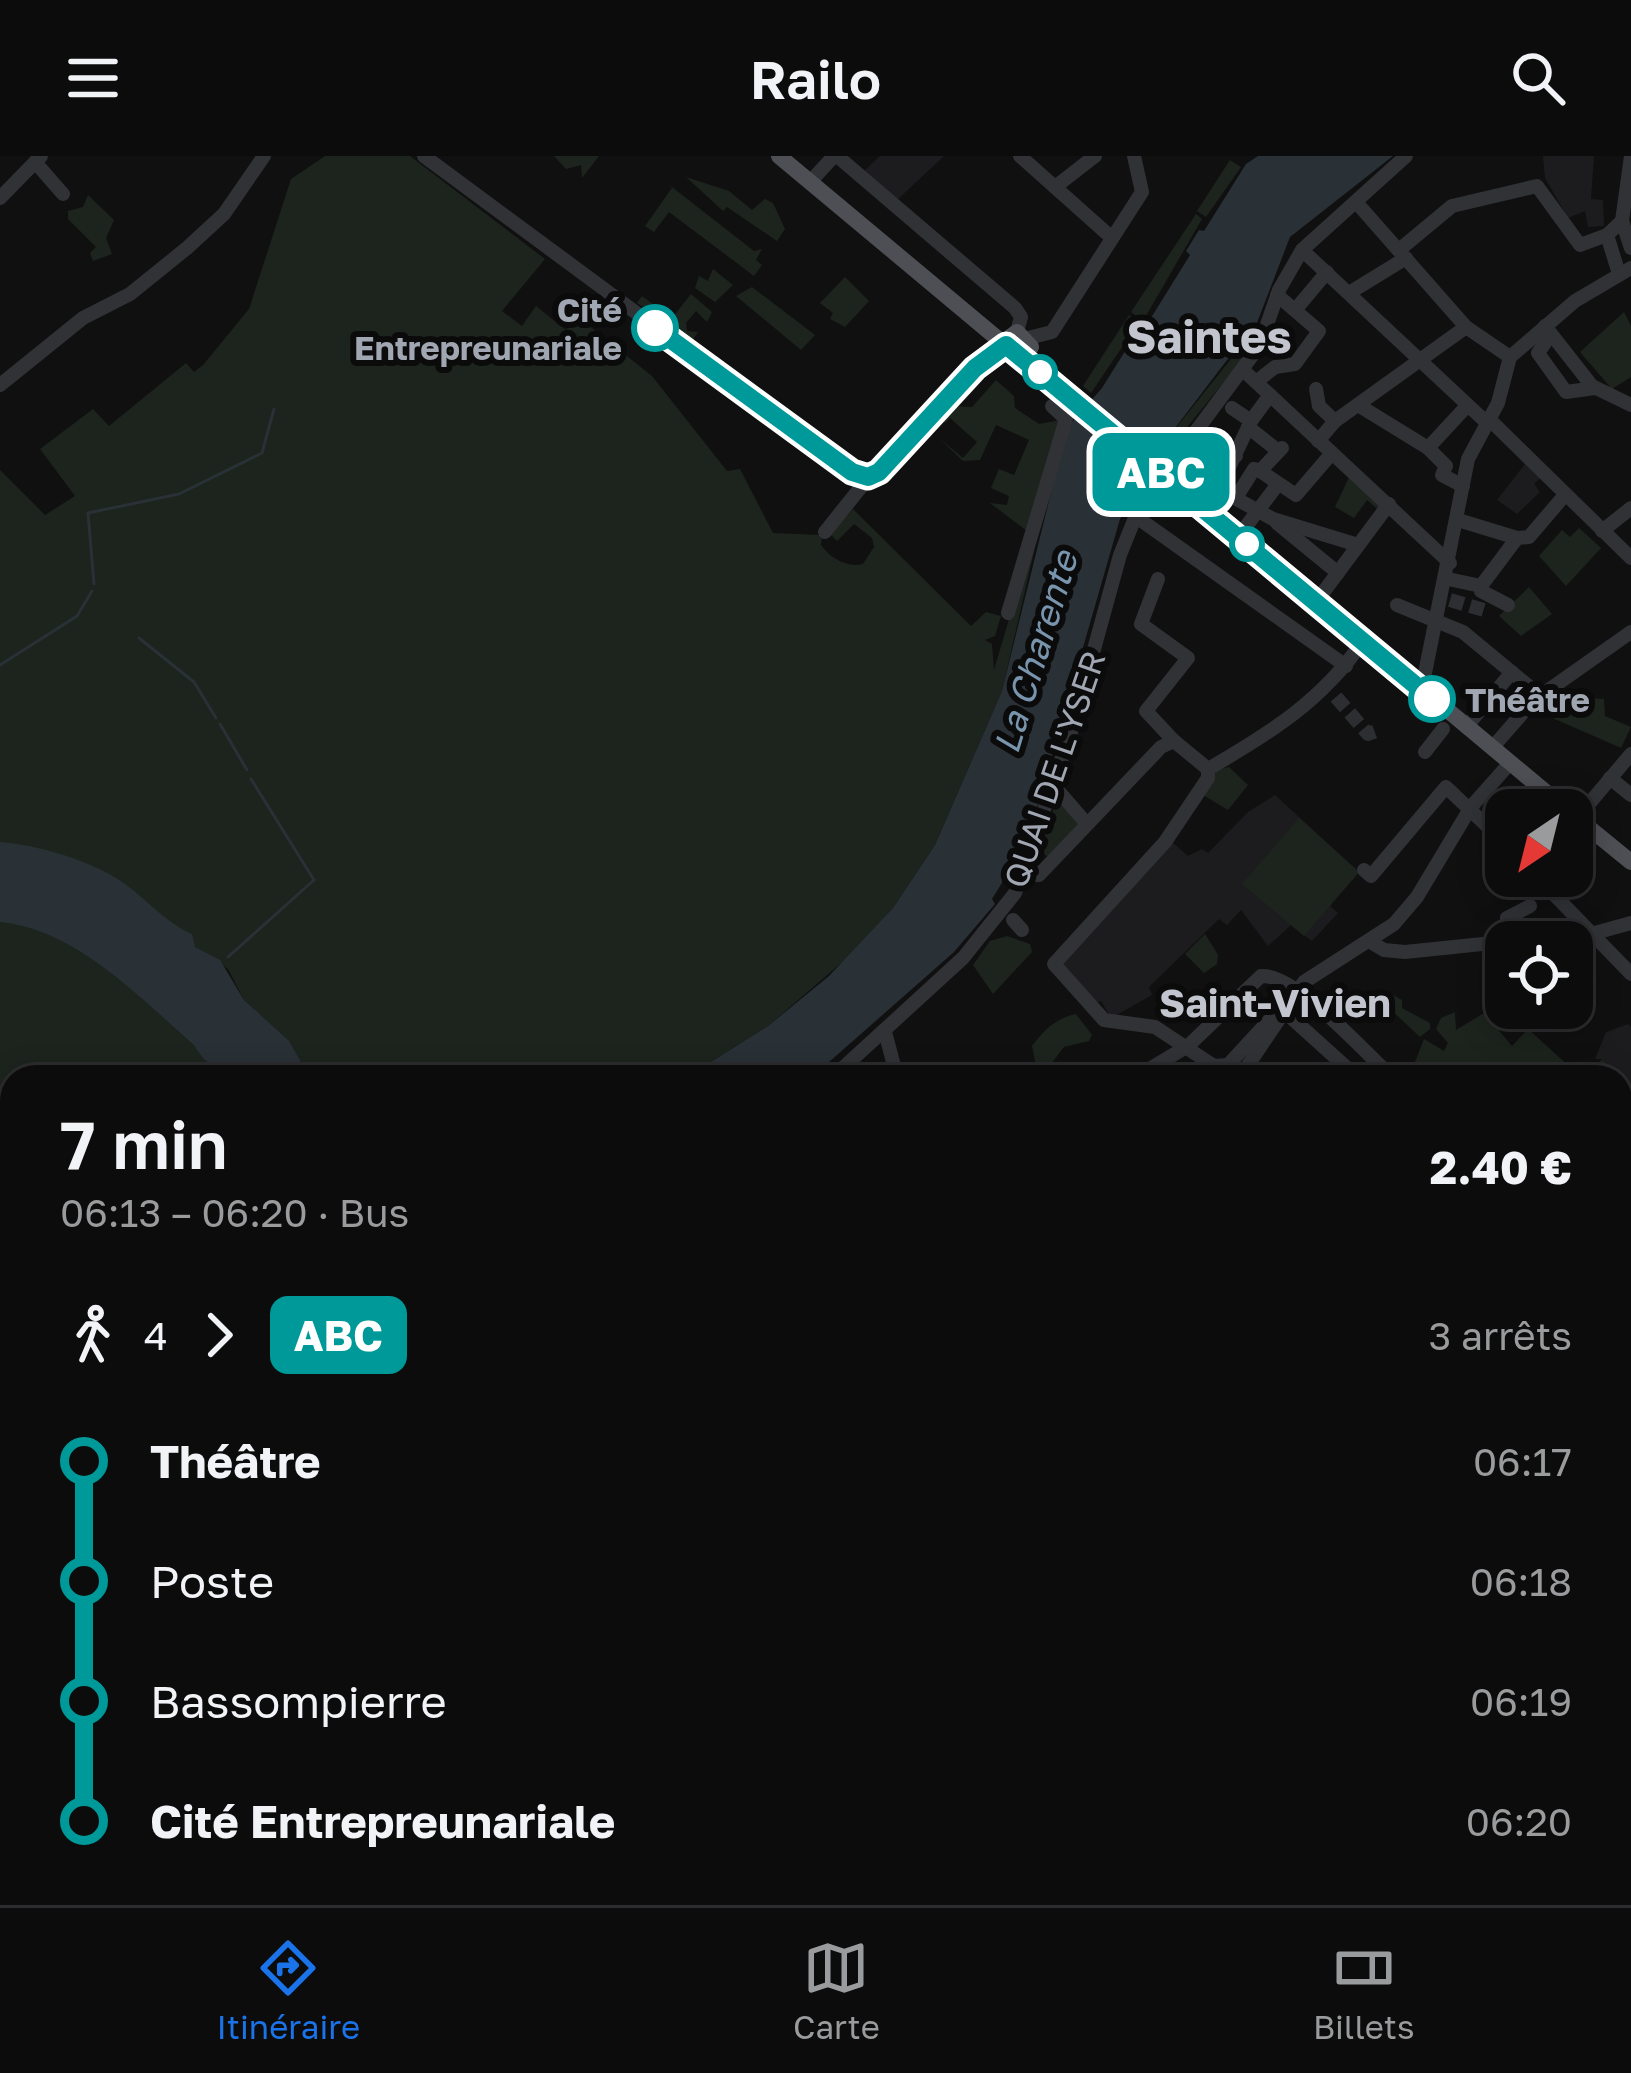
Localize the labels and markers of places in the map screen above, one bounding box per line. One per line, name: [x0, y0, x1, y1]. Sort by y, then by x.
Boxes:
place label: Cité Entrepreunariale: [354, 290, 622, 367]
marker: Cité Entrepreunariale: [633, 306, 677, 350]
unlabelled marker: [1024, 356, 1056, 388]
unlabelled marker: [1231, 528, 1263, 560]
marker: Théâtre: [1410, 677, 1454, 721]
place label: Théâtre: [1465, 680, 1590, 719]

